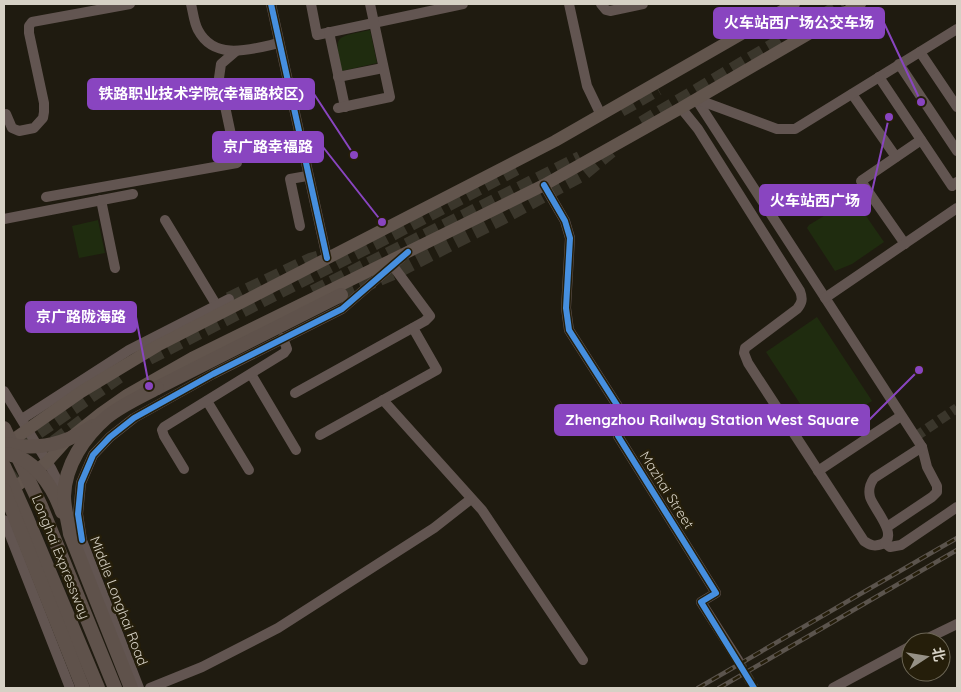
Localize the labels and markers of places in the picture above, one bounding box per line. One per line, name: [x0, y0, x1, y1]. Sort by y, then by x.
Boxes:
callout: 火车站西广场公交车场: [714, 8, 884, 38]
callout: 铁路职业技术学院(幸福路校区): [88, 79, 314, 109]
callout: 京广路幸福路: [213, 132, 323, 162]
callout: 火车站西广场: [760, 185, 870, 215]
callout: 京广路陇海路: [26, 302, 136, 332]
callout: Zhengzhou Railway Station West Square: [555, 405, 869, 435]

